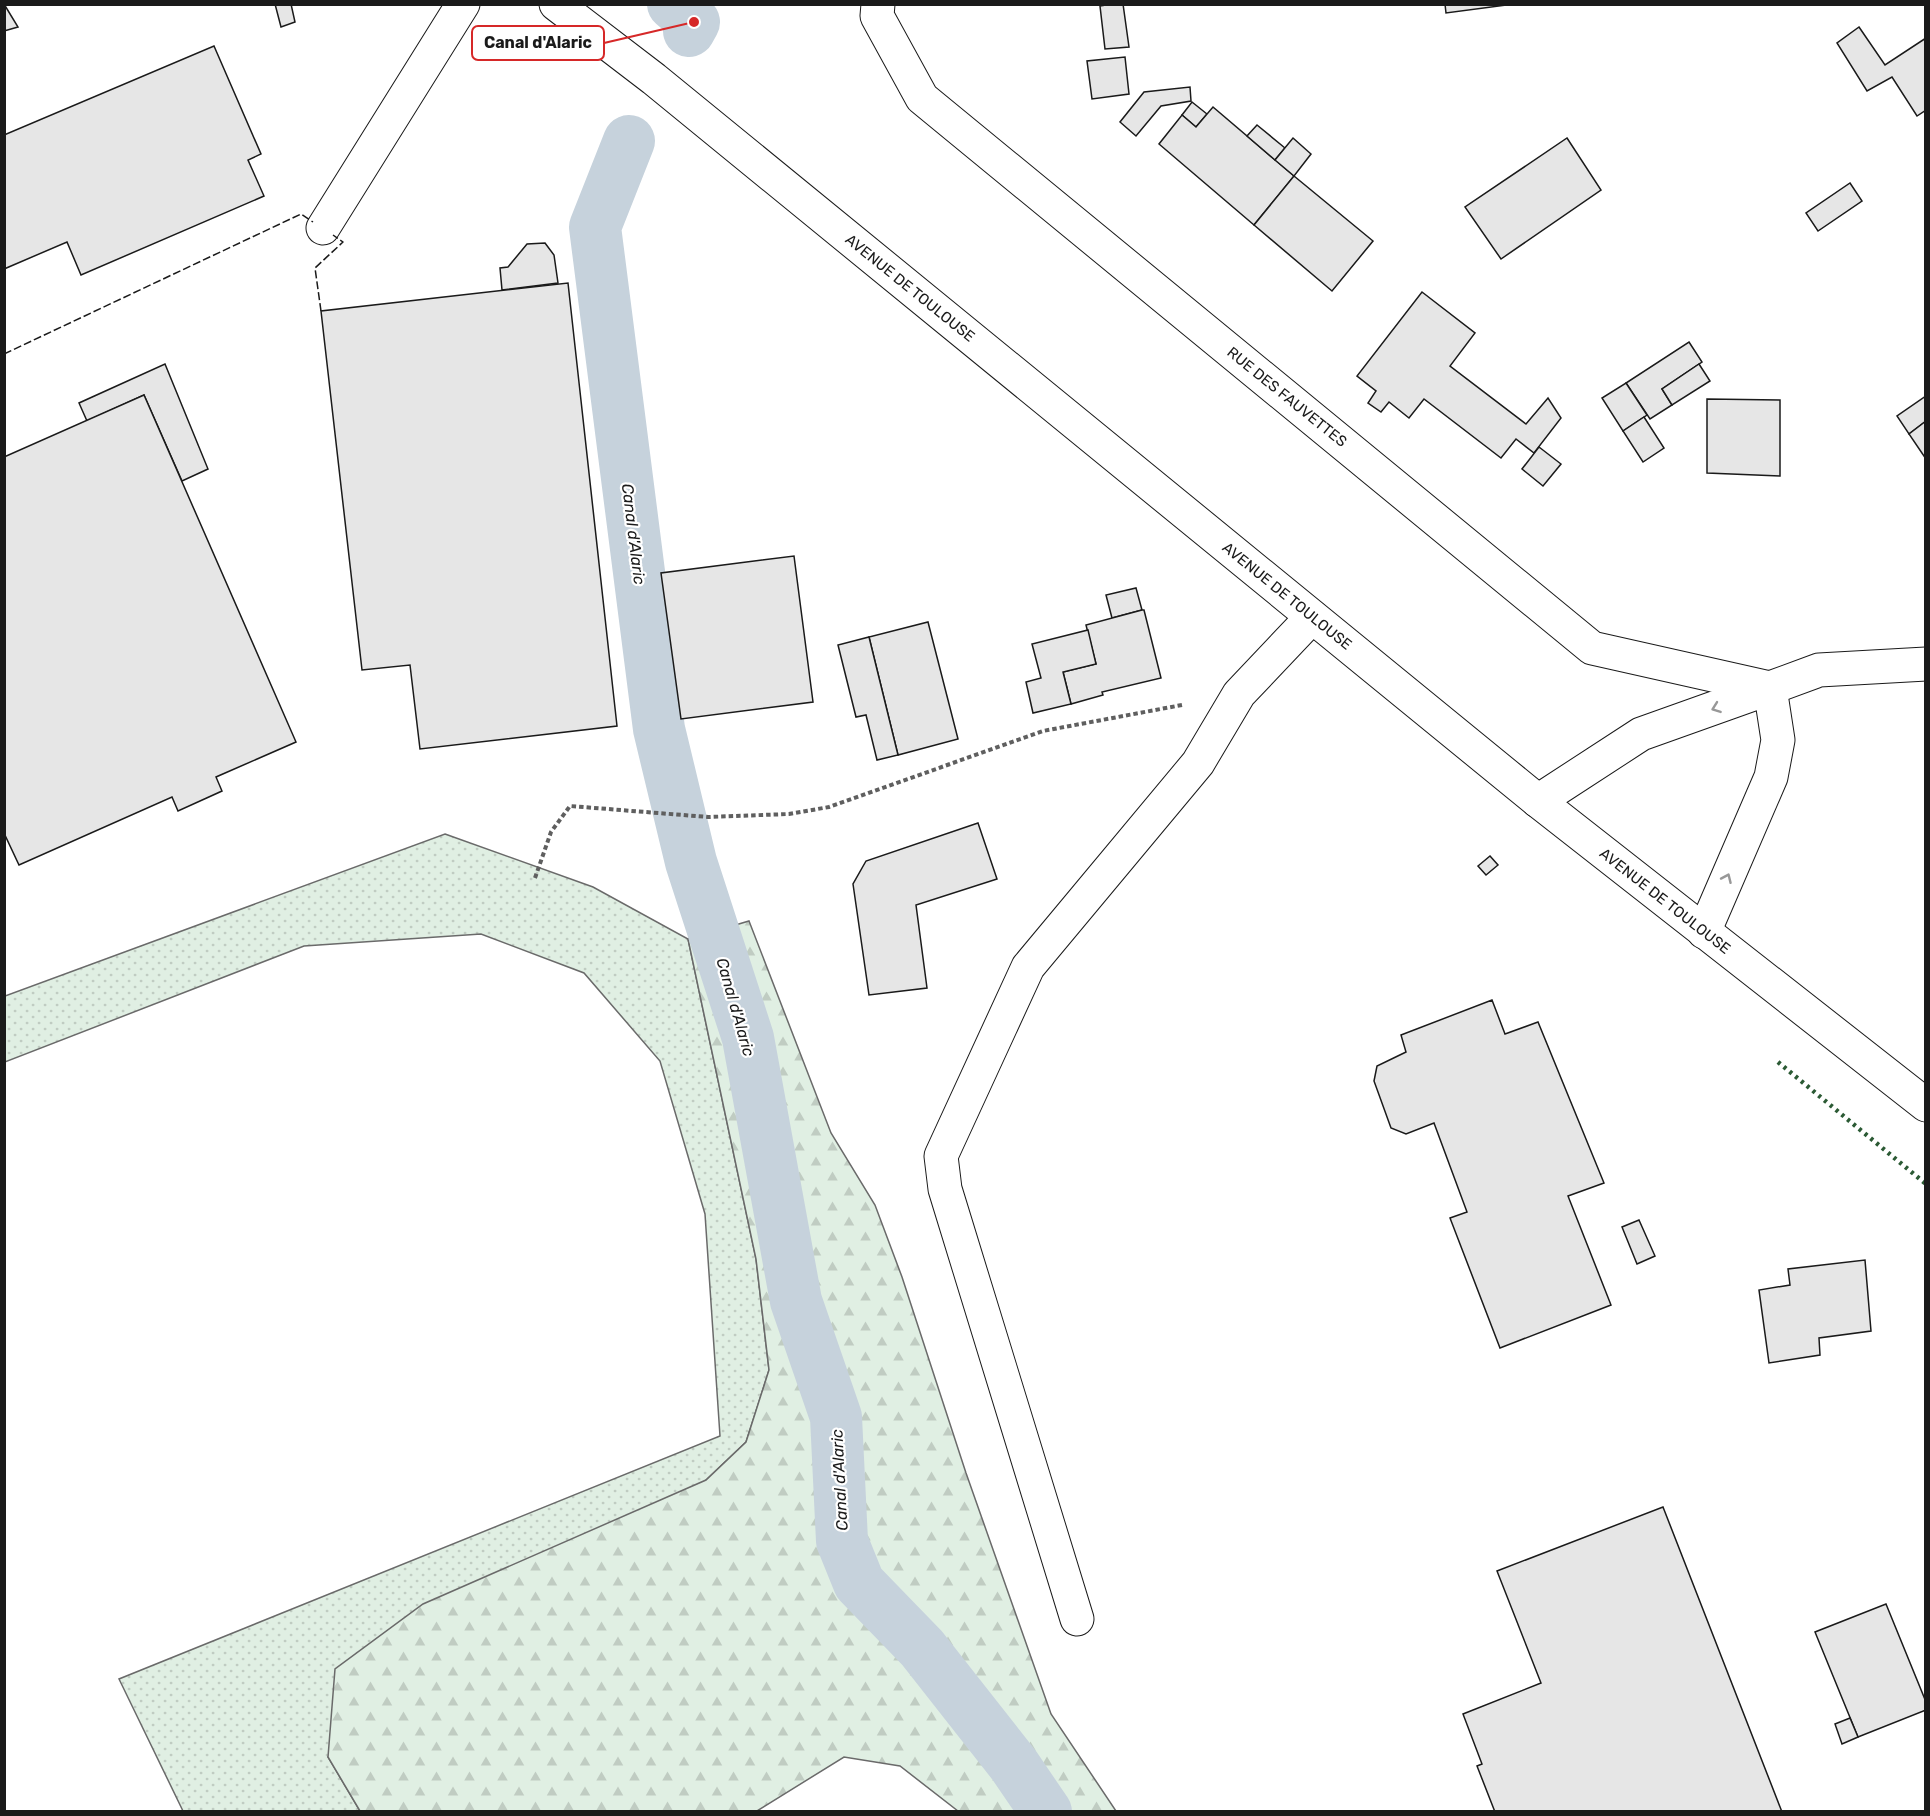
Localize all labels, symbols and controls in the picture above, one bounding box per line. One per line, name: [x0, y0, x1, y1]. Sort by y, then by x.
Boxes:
callout: Canal d'Alaric: [472, 26, 604, 60]
text: Canal d'Alaric: [484, 33, 592, 52]
street label: AVENUE DE TOULOUSE: [842, 230, 978, 346]
street label: RUE DES FAUVETTES: [1224, 343, 1350, 451]
water label: Canal d'Alaric: [618, 482, 649, 586]
street label: AVENUE DE TOULOUSE: [1219, 538, 1355, 654]
one-way arrow: [1711, 700, 1722, 713]
street label: AVENUE DE TOULOUSE: [1596, 844, 1734, 958]
one-way arrow: [1720, 874, 1732, 885]
water label: Canal d'Alaric: [712, 956, 759, 1059]
water label: Canal d'Alaric: [827, 1428, 852, 1531]

